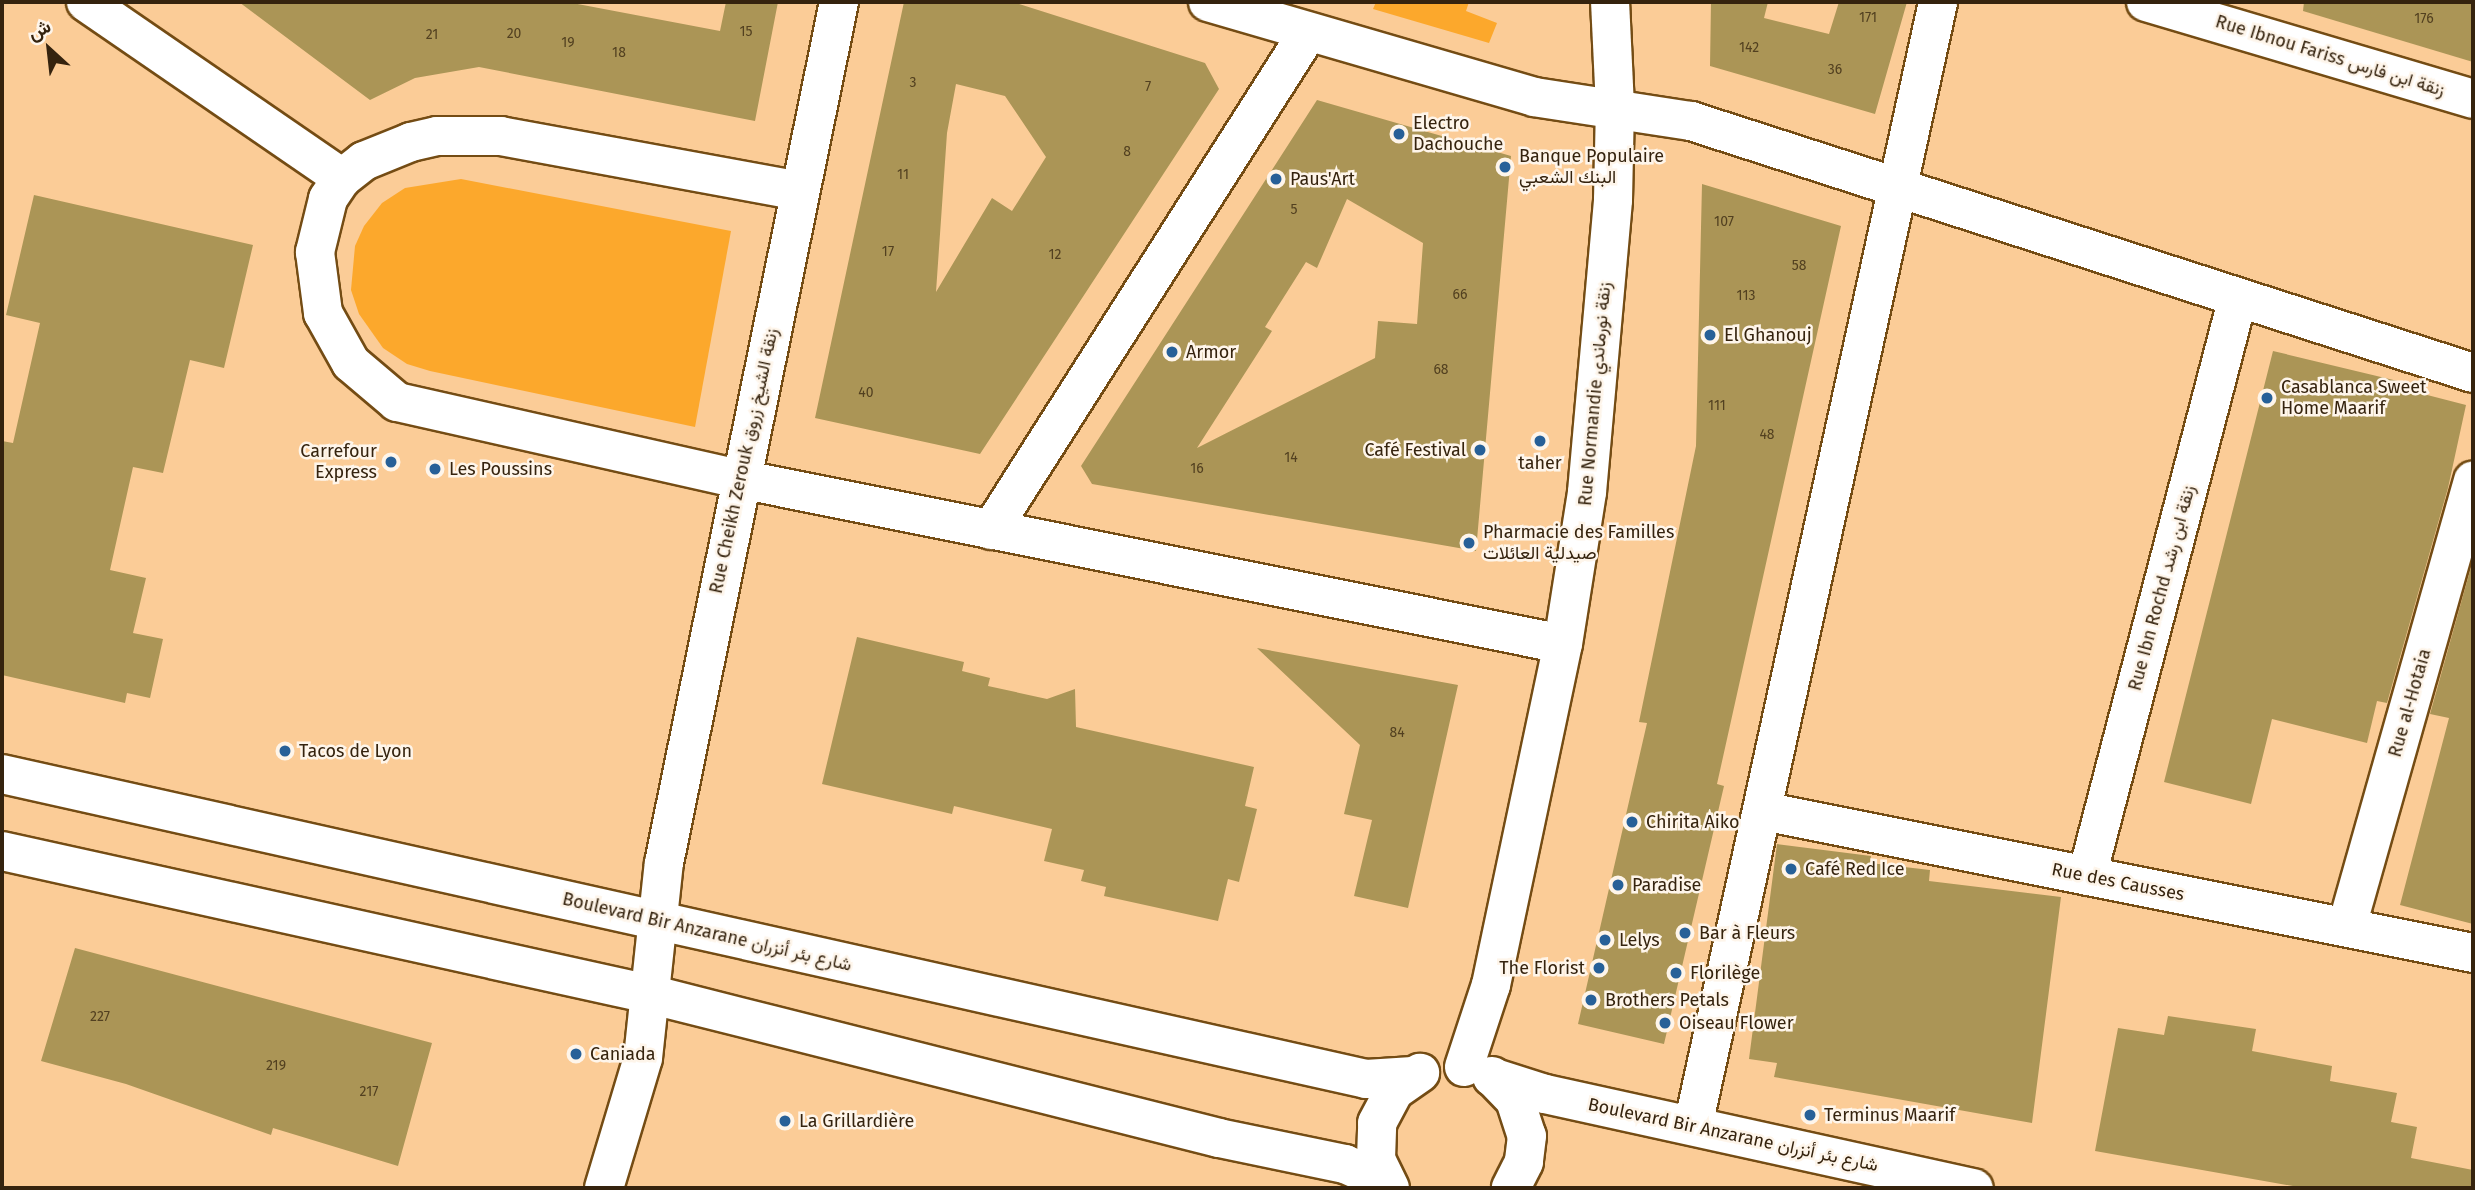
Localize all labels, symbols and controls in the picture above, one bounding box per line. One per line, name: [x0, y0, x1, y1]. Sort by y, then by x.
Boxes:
house number: 171: [1859, 10, 1877, 26]
street label: Rue Ibnou Fariss زنقة ابن فارس: [2213, 11, 2447, 101]
house number: 176: [2414, 11, 2434, 27]
north arrow: [14, 14, 84, 84]
text: ش: [24, 14, 55, 45]
house number: 15: [739, 24, 753, 40]
house number: 20: [507, 26, 521, 42]
house number: 21: [426, 27, 438, 43]
house number: 19: [561, 35, 575, 51]
house number: 142: [1739, 40, 1759, 56]
house number: 18: [612, 45, 626, 61]
house number: 36: [1828, 62, 1842, 78]
house number: 3: [910, 75, 916, 91]
house number: 7: [1145, 79, 1151, 95]
place label: Electro Dachouche: [1413, 113, 1503, 156]
marker: Electro Dachouche: [1391, 126, 1407, 142]
house number: 8: [1123, 144, 1131, 160]
place label: Banque Populaire البنك الشعبي: [1519, 146, 1664, 188]
marker: Banque Populaire البنك الشعبي: [1497, 159, 1513, 175]
house number: 11: [897, 167, 909, 183]
place label: Paus'Art: [1290, 168, 1355, 190]
marker: Paus'Art: [1268, 171, 1284, 187]
house number: 5: [1290, 202, 1298, 218]
house number: 107: [1714, 214, 1734, 230]
house number: 17: [882, 244, 894, 260]
house number: 12: [1049, 247, 1061, 263]
house number: 58: [1792, 258, 1806, 274]
street label: Rue Normandie زنقة نورماندي: [1574, 281, 1616, 507]
house number: 66: [1453, 287, 1467, 303]
house number: 113: [1737, 288, 1755, 304]
place label: El Ghanouj: [1724, 324, 1812, 346]
street label: Rue Cheikh Zerouk زنقة الشيخ زروق: [705, 326, 783, 596]
marker: El Ghanouj: [1702, 327, 1718, 343]
place label: Armor: [1186, 341, 1236, 363]
marker: Armor: [1164, 344, 1180, 360]
house number: 68: [1433, 362, 1449, 378]
place label: Casablanca Sweet Home Maarif: [2281, 377, 2427, 420]
house number: 40: [858, 385, 874, 401]
marker: Casablanca Sweet Home Maarif: [2259, 390, 2275, 406]
house number: 111: [1708, 398, 1726, 414]
house number: 48: [1759, 427, 1775, 443]
marker: taher: [1532, 433, 1548, 449]
place label: Café Festival: [1364, 439, 1466, 461]
place label: Carrefour Express: [300, 441, 377, 484]
marker: Café Festival: [1472, 442, 1488, 458]
house number: 14: [1284, 450, 1298, 466]
place label: taher: [1518, 452, 1562, 474]
marker: Carrefour Express: [383, 454, 399, 470]
place label: Les Poussins: [449, 458, 552, 480]
marker: Les Poussins: [427, 461, 443, 477]
house number: 16: [1190, 461, 1204, 477]
street label: Rue Ibn Rochd زنقة ابن رشد: [2124, 483, 2200, 693]
place label: Pharmacie des Familles صيدلية العائلات: [1483, 522, 1674, 564]
marker: Pharmacie des Familles صيدلية العائلات: [1461, 535, 1477, 551]
street label: Rue al-Hotaia: [2384, 646, 2436, 760]
house number: 84: [1389, 725, 1405, 741]
place label: Tacos de Lyon: [299, 740, 412, 762]
marker: Tacos de Lyon: [277, 743, 293, 759]
place label: Chirita Aiko: [1646, 811, 1739, 833]
marker: Chirita Aiko: [1624, 814, 1640, 830]
place label: Café Red Ice: [1805, 858, 1904, 880]
street label: Rue des Causses: [2050, 859, 2186, 905]
marker: Café Red Ice: [1783, 861, 1799, 877]
place label: Paradise: [1632, 874, 1701, 896]
marker: Paradise: [1610, 877, 1626, 893]
street label: Boulevard Bir Anzarane شارع بئر أنزران: [560, 888, 854, 976]
place label: Bar à Fleurs: [1699, 922, 1795, 944]
marker: Bar à Fleurs: [1677, 925, 1693, 941]
place label: Lelys: [1619, 929, 1660, 951]
marker: Lelys: [1597, 932, 1613, 948]
place label: The Florist: [1499, 957, 1585, 979]
marker: The Florist: [1591, 960, 1607, 976]
place label: Florilège: [1690, 962, 1760, 984]
marker: Florilège: [1668, 965, 1684, 981]
place label: Brothers Petals: [1605, 989, 1729, 1011]
marker: Brothers Petals: [1583, 992, 1599, 1008]
house number: 227: [90, 1009, 110, 1025]
place label: Oiseau Flower: [1679, 1012, 1794, 1034]
marker: Oiseau Flower: [1657, 1015, 1673, 1031]
place label: Caniada: [590, 1043, 656, 1065]
marker: Caniada: [568, 1046, 584, 1062]
house number: 219: [266, 1058, 286, 1074]
house number: 217: [360, 1084, 378, 1100]
street label: Boulevard Bir Anzarane شارع بئر أنزران: [1586, 1094, 1880, 1176]
place label: Terminus Maarif: [1824, 1104, 1955, 1126]
marker: Terminus Maarif: [1802, 1107, 1818, 1123]
place label: La Grillardière: [799, 1110, 914, 1132]
marker: La Grillardière: [777, 1113, 793, 1129]

